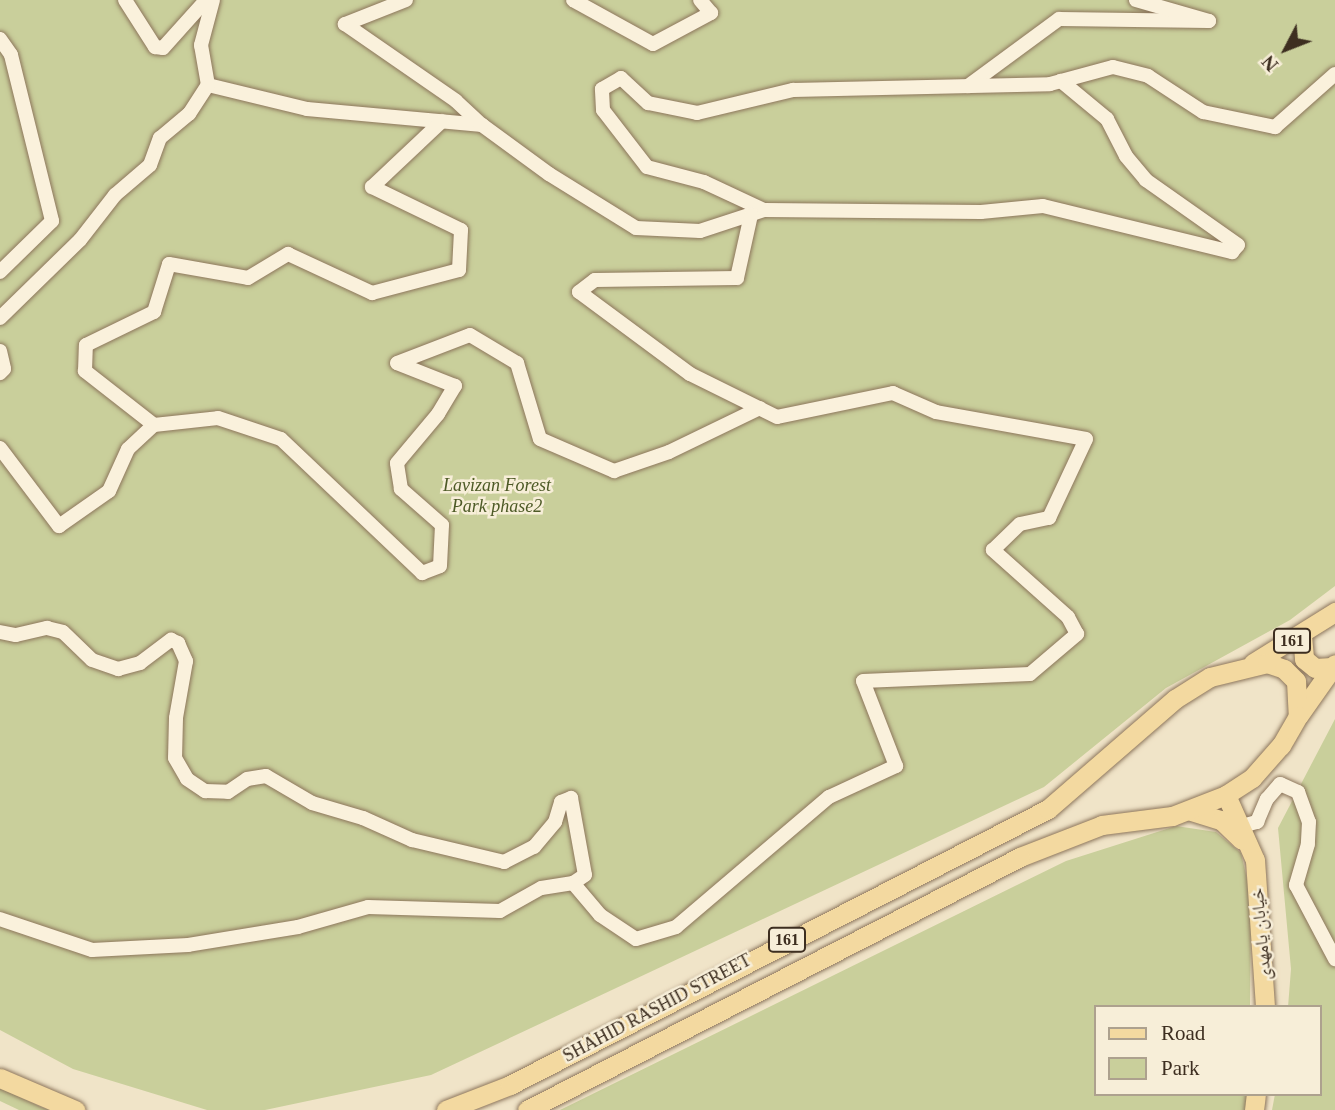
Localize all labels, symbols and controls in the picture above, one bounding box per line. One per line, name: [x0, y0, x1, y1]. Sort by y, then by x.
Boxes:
north arrow: [1251, 14, 1321, 84]
text: N: [1258, 51, 1282, 76]
park label: Lavizan Forest Park phase2: [443, 475, 551, 518]
road number: 161: [1273, 628, 1311, 654]
street label: خیابان یامهدی: [1246, 887, 1276, 981]
road number: 161: [768, 928, 806, 952]
street label: SHAHID RASHID STREET: [559, 949, 755, 1067]
legend: [1094, 1005, 1321, 1096]
text: Road: [1161, 1021, 1205, 1045]
text: Park: [1161, 1056, 1200, 1080]

